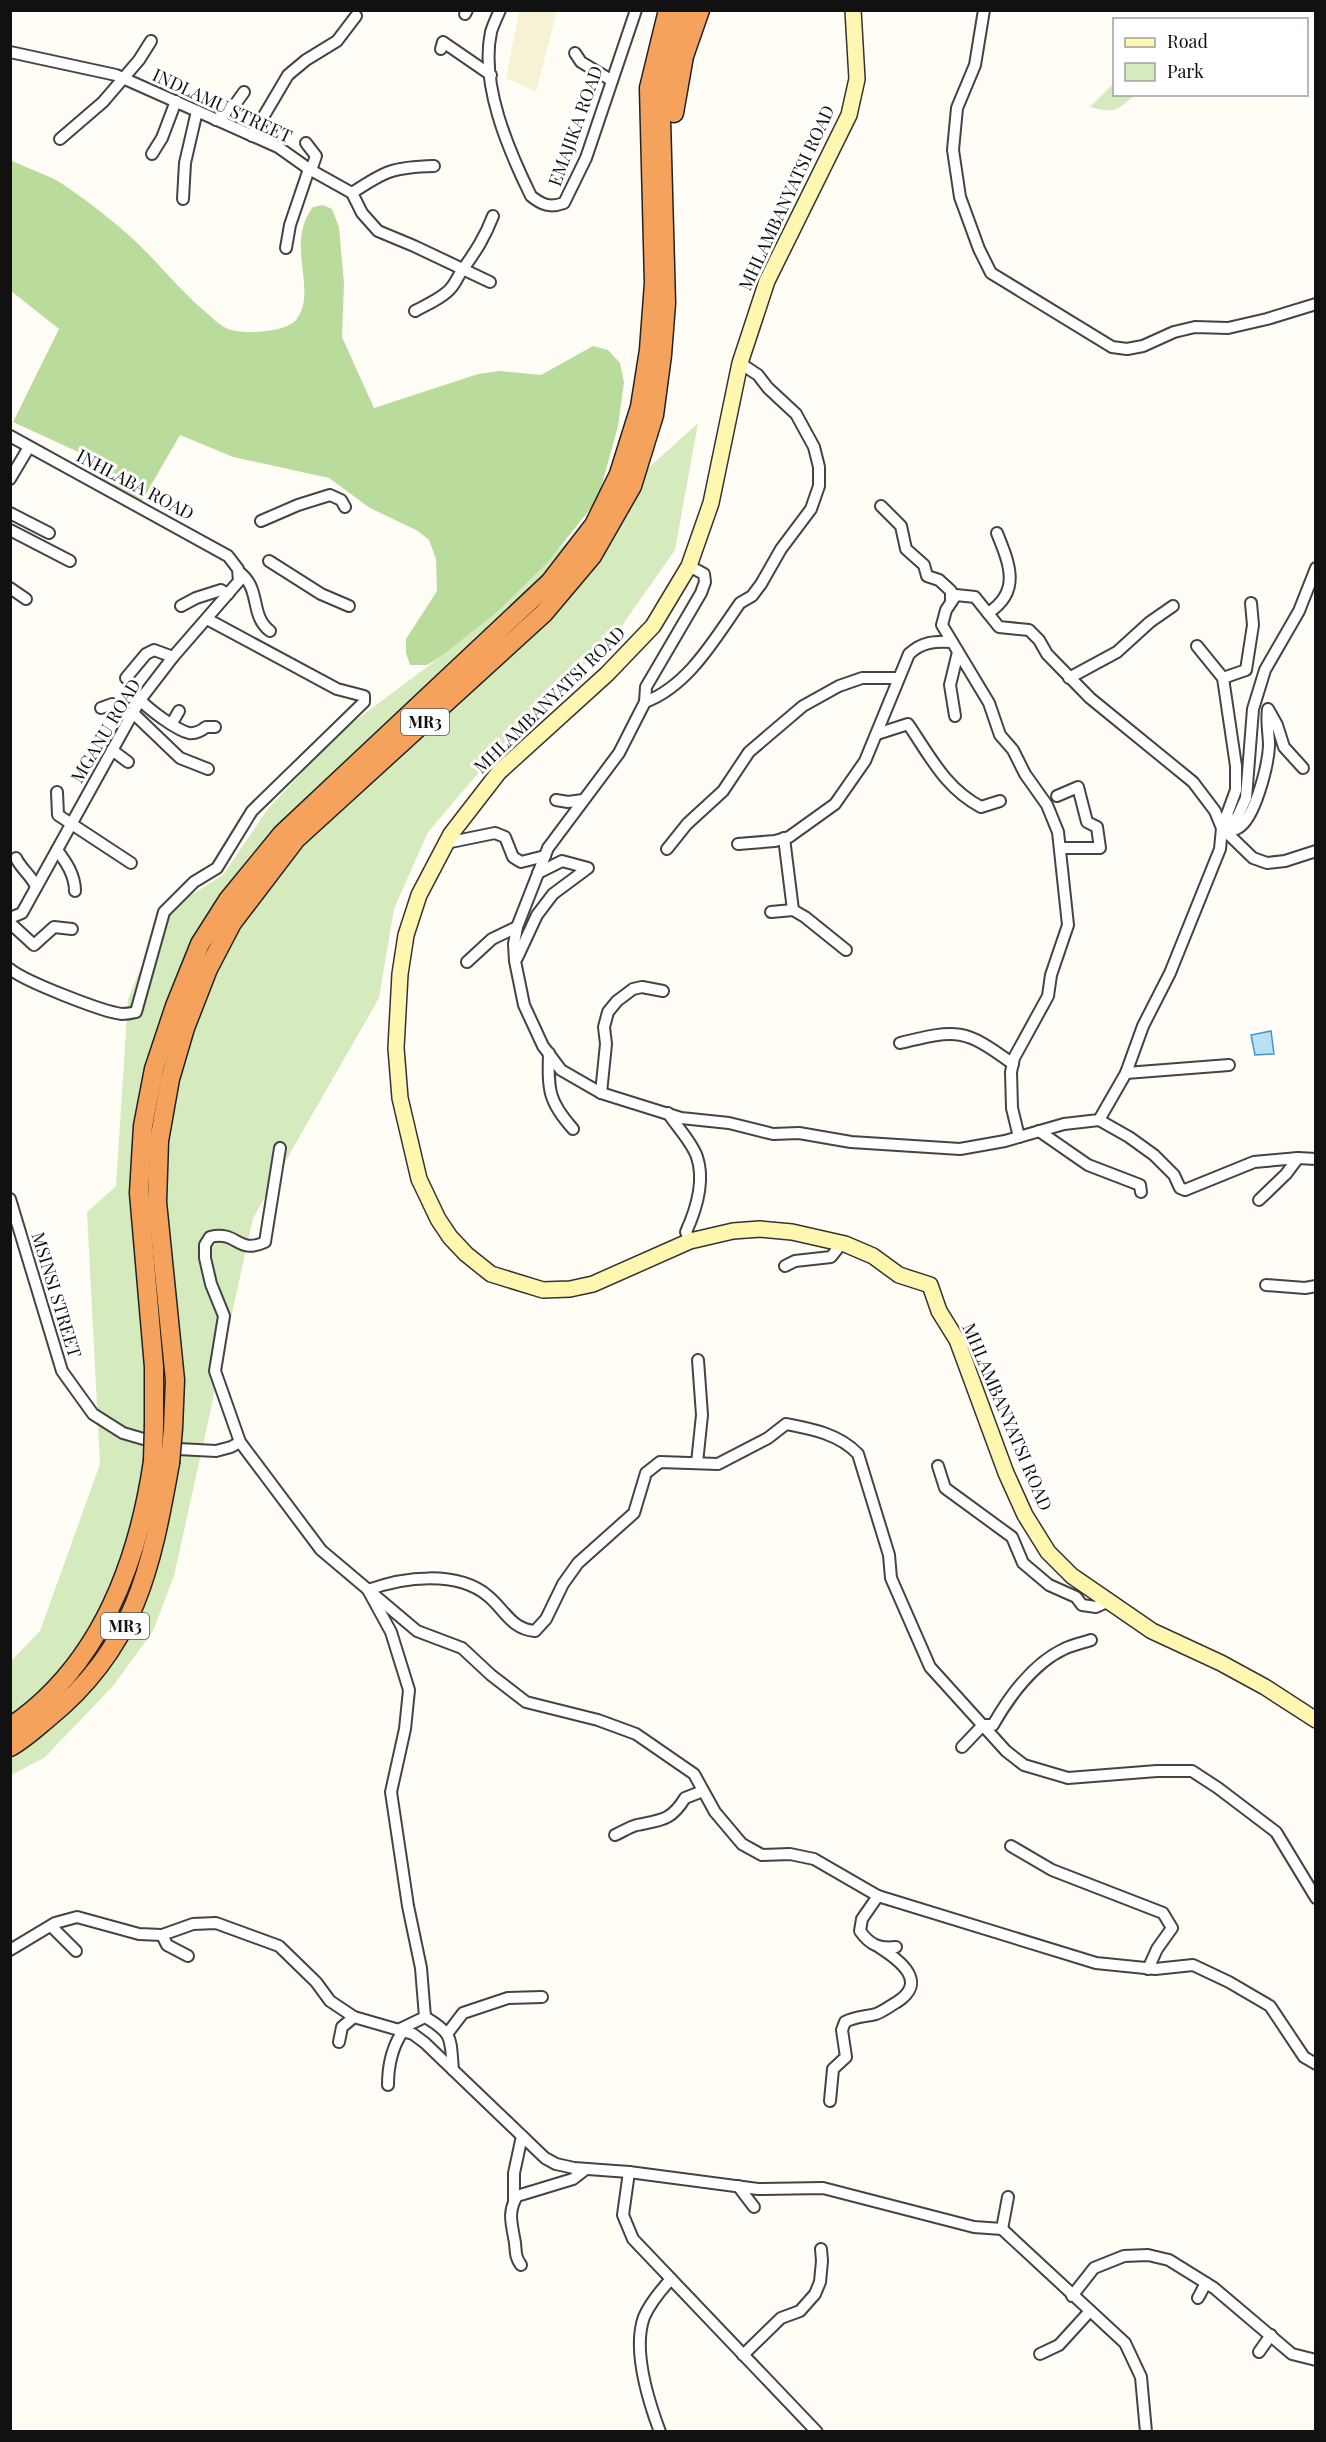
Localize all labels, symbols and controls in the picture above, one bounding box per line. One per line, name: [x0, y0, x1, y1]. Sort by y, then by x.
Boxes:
legend: [1113, 18, 1308, 96]
text: Road: [1167, 29, 1208, 53]
text: Park: [1167, 59, 1204, 83]
street label: INDLAMU STREET: [149, 62, 296, 148]
street label: EMAJIKA ROAD: [542, 62, 608, 189]
street label: MHLAMBANYATSI ROAD: [733, 101, 840, 294]
street label: INHLABA ROAD: [73, 443, 198, 525]
street label: MHLAMBANYATSI ROAD: [468, 621, 630, 778]
street label: MGANU ROAD: [65, 674, 146, 787]
road number: MR3: [401, 709, 449, 735]
street label: MSINSI STREET: [26, 1229, 87, 1360]
street label: MHLAMBANYATSI ROAD: [957, 1319, 1058, 1514]
road number: MR3: [101, 1613, 149, 1639]

